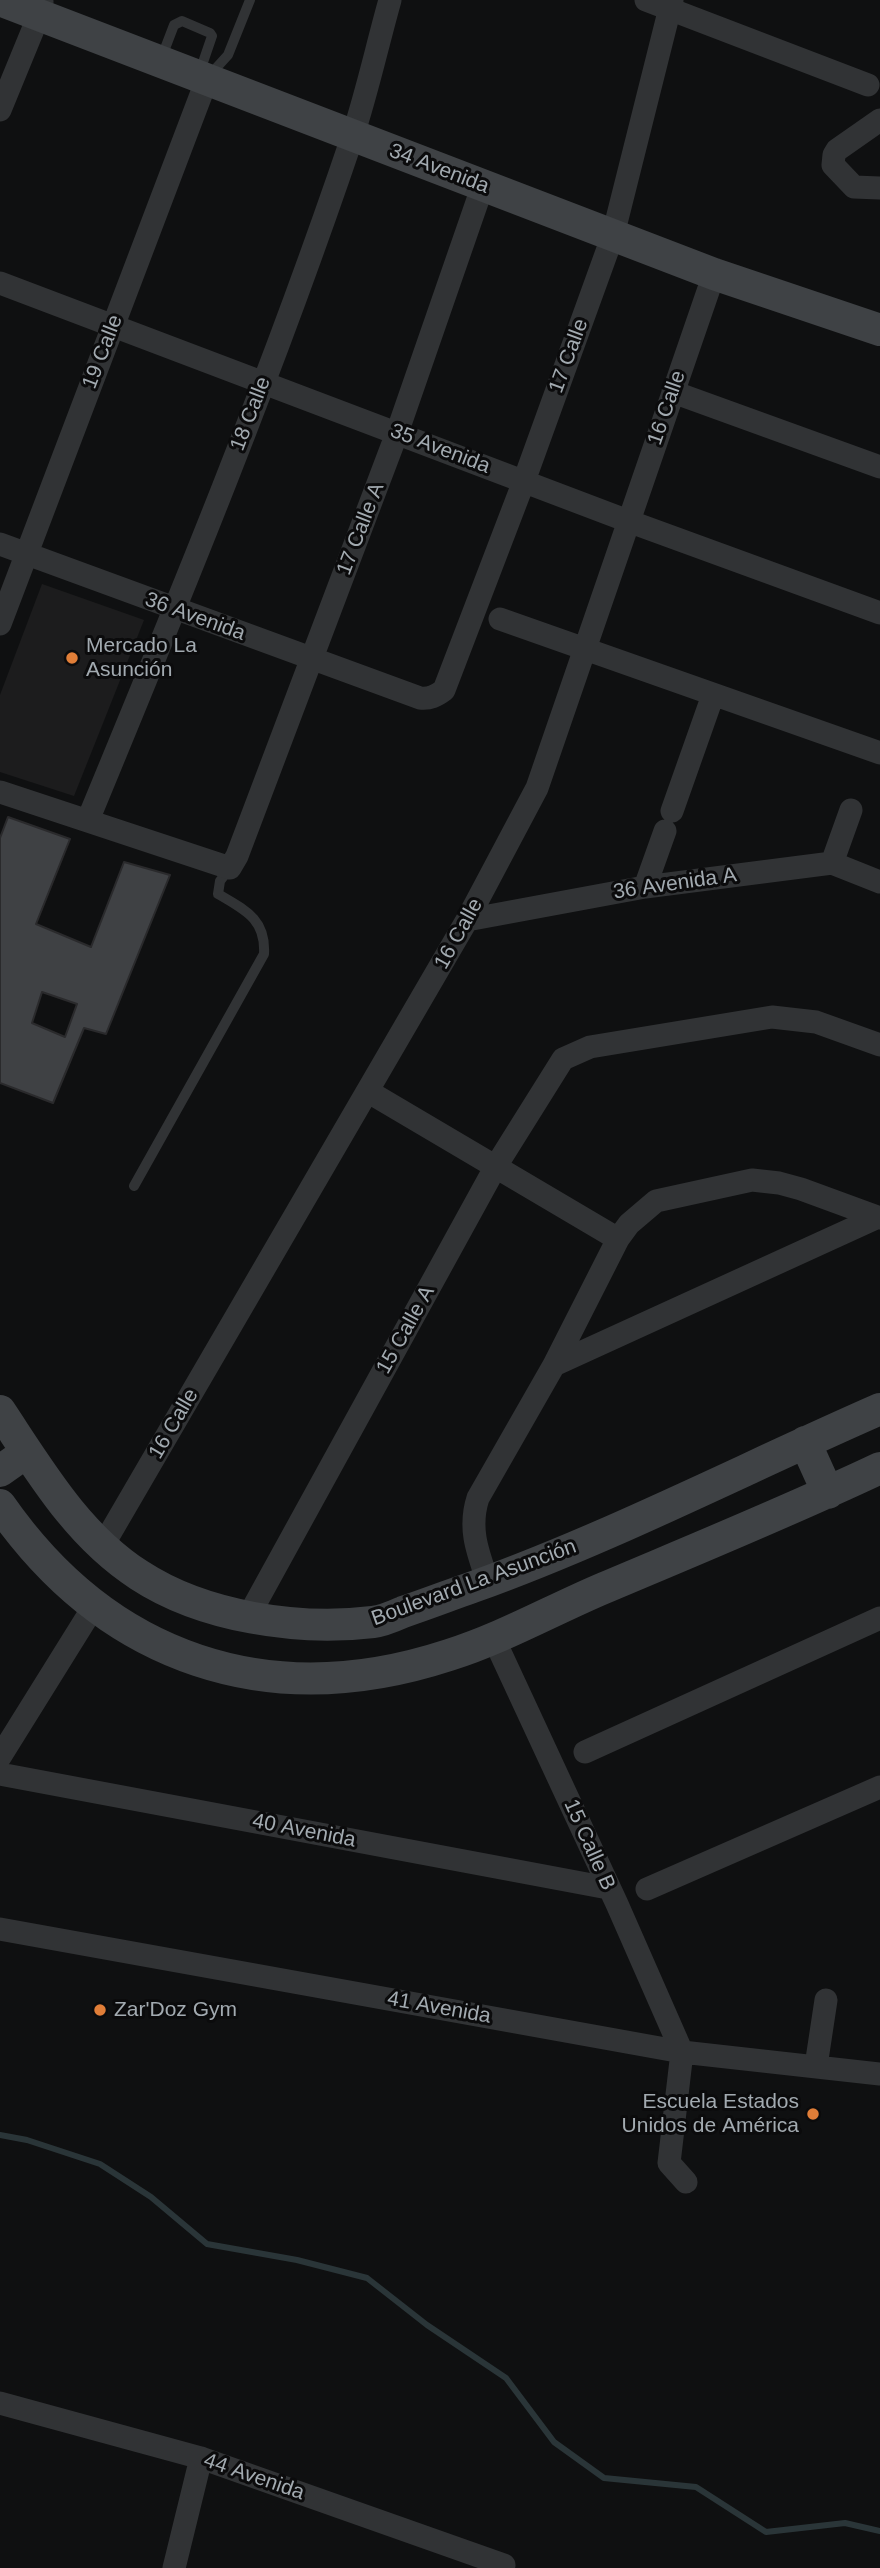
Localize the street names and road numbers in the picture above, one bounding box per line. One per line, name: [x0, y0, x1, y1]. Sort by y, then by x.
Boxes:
street label: 34 Avenida: [386, 138, 492, 200]
street label: 19 Calle: [77, 312, 129, 392]
street label: 17 Calle: [544, 315, 594, 397]
street label: 16 Calle: [643, 367, 691, 449]
street label: 18 Calle: [225, 374, 277, 454]
street label: 35 Avenida: [387, 418, 493, 480]
street label: 17 Calle A: [332, 479, 390, 579]
street label: 36 Avenida: [141, 587, 249, 647]
street label: 36 Avenida A: [612, 863, 738, 905]
street label: 16 Calle: [429, 894, 489, 974]
street label: 15 Calle A: [371, 1282, 441, 1378]
street label: 16 Calle: [144, 1384, 204, 1464]
street label: Boulevard La Asunción: [368, 1534, 580, 1632]
street label: 15 Calle B: [558, 1796, 620, 1894]
street label: 40 Avenida: [250, 1809, 358, 1853]
street label: 41 Avenida: [385, 1987, 493, 2029]
street label: 44 Avenida: [200, 2448, 308, 2506]

